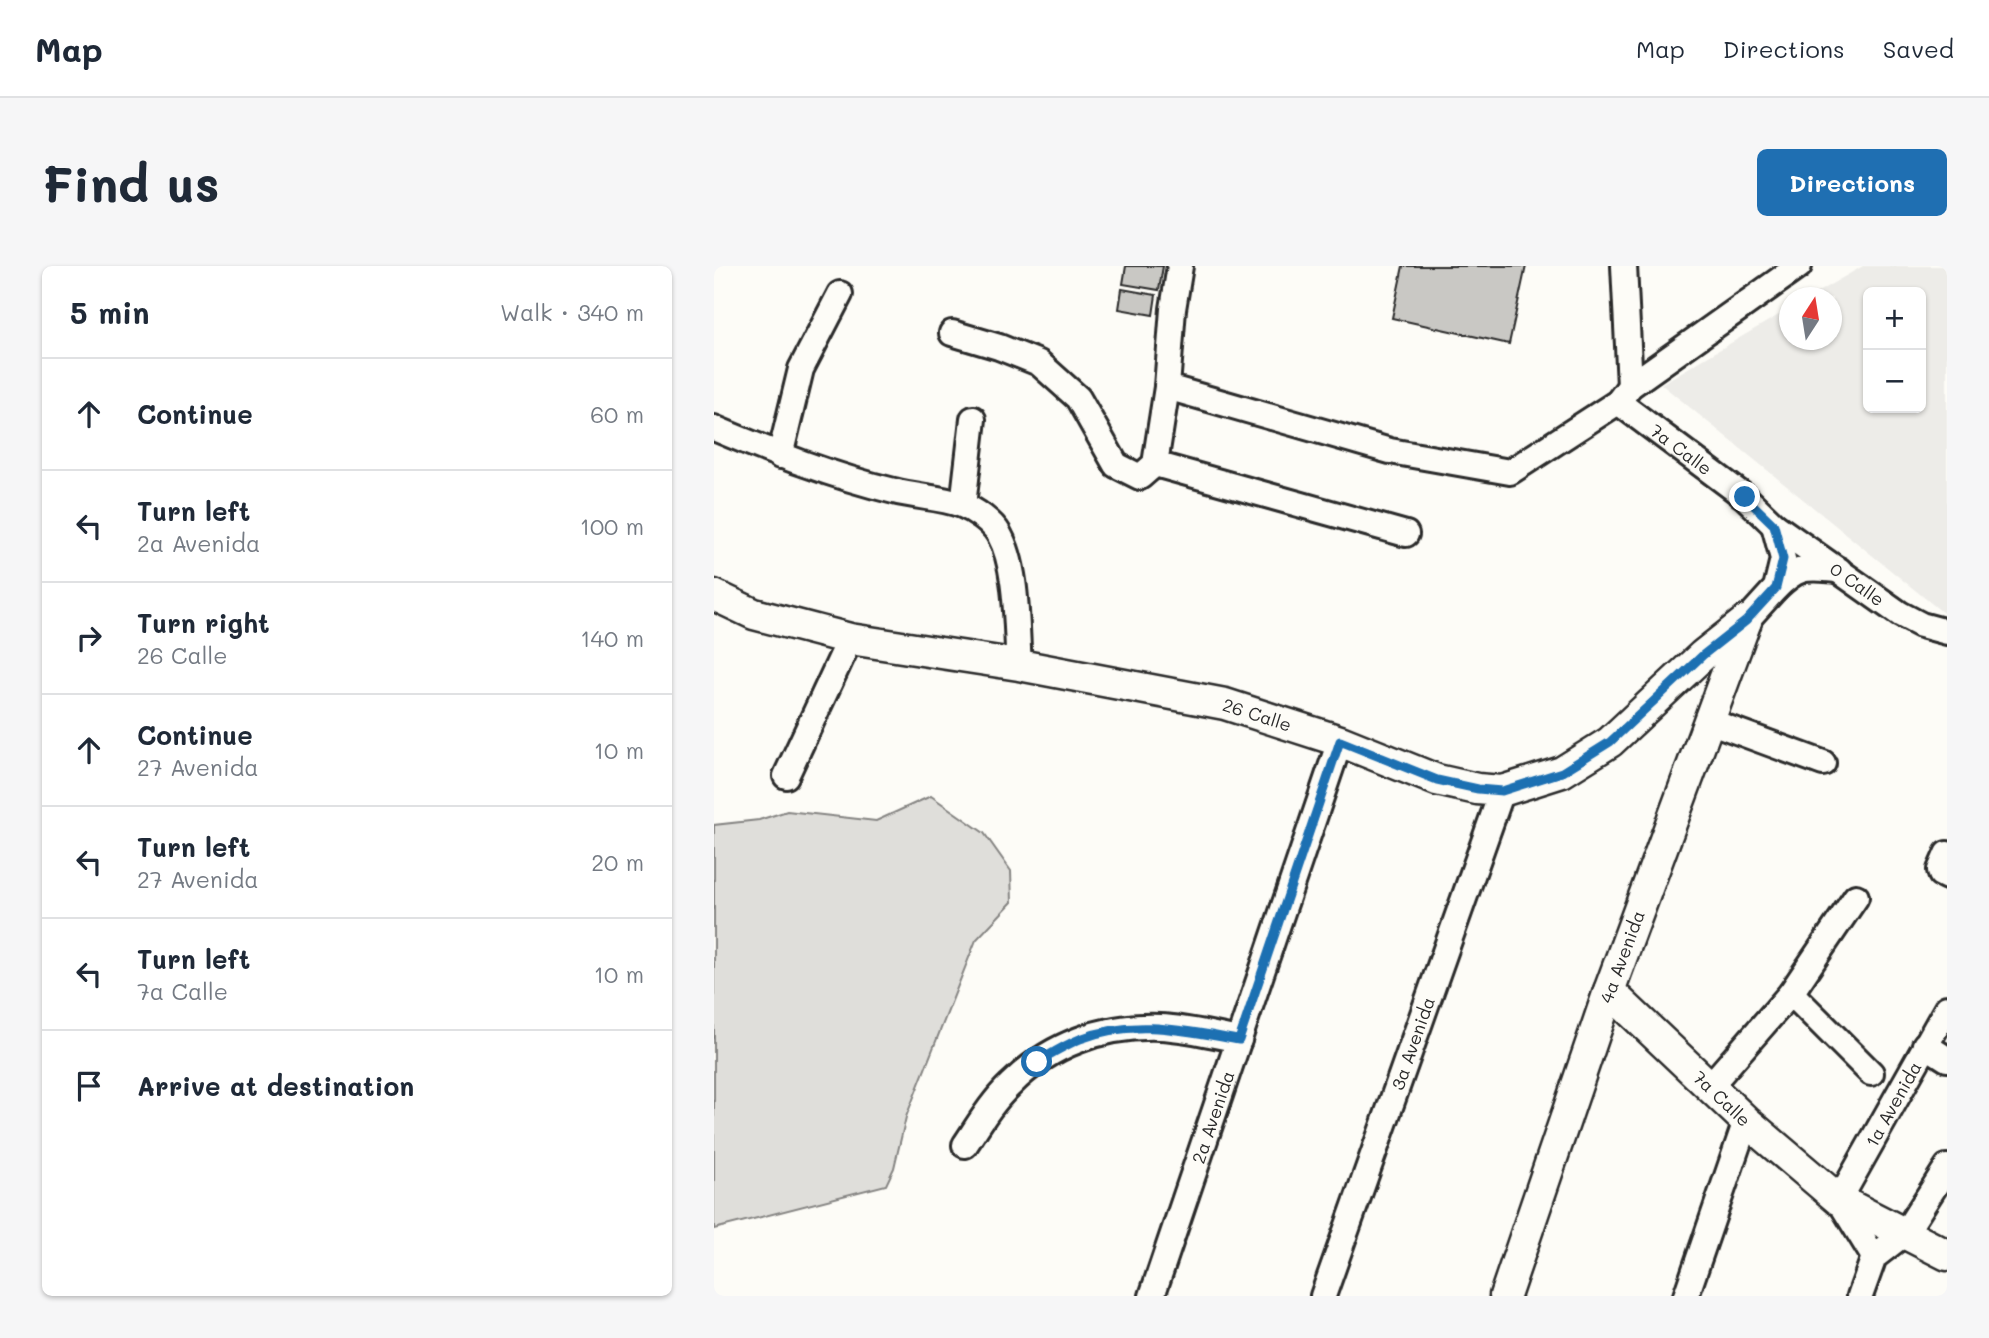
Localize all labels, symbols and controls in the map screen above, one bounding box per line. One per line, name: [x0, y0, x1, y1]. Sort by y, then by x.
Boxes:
text: Map: [35, 27, 103, 70]
text: Map: [1636, 33, 1685, 64]
text: Directions: [1723, 33, 1845, 64]
text: Saved: [1883, 33, 1954, 64]
button: Directions: [1757, 149, 1947, 216]
text: Find us: [42, 151, 220, 214]
north arrow: [1779, 287, 1842, 350]
map controls: [1863, 287, 1926, 413]
button: +: [1863, 287, 1926, 350]
text: 5 min: [70, 292, 150, 332]
text: Walk · 340 m: [500, 297, 644, 327]
button: −: [1863, 350, 1926, 413]
icon: ahead: [70, 395, 108, 433]
text: Continue: [137, 397, 253, 431]
text: 60 m: [590, 399, 644, 429]
street label: 7a Calle: [1646, 418, 1717, 480]
route end: [1729, 481, 1760, 512]
text: Turn left: [137, 494, 250, 528]
icon: left: [70, 507, 108, 545]
text: 100 m: [580, 511, 644, 541]
text: 2a Avenida: [137, 528, 260, 558]
street label: 0 Calle: [1825, 556, 1889, 611]
text: Turn right: [137, 606, 270, 640]
icon: right: [70, 619, 108, 657]
text: 140 m: [580, 623, 644, 653]
text: 26 Calle: [137, 640, 228, 670]
street label: 26 Calle: [1220, 692, 1295, 737]
text: Continue: [137, 718, 253, 752]
icon: ahead: [70, 731, 108, 769]
text: 10 m: [594, 735, 644, 765]
text: 27 Avenida: [137, 752, 259, 782]
text: Turn left: [137, 830, 250, 864]
icon: left: [70, 843, 108, 881]
text: 20 m: [591, 847, 644, 877]
text: 27 Avenida: [137, 864, 259, 894]
street label: 4a Avenida: [1594, 907, 1650, 1006]
text: Turn left: [137, 942, 250, 976]
icon: left: [70, 955, 108, 993]
text: 10 m: [594, 959, 644, 989]
text: 7a Calle: [137, 976, 228, 1006]
street label: 3a Avenida: [1385, 994, 1440, 1093]
route start: [1021, 1046, 1052, 1077]
street label: 1a Avenida: [1859, 1057, 1927, 1151]
street label: 7a Calle: [1688, 1065, 1756, 1132]
icon: arrive: [70, 1067, 108, 1105]
street label: 2a Avenida: [1186, 1067, 1239, 1167]
text: Arrive at destination: [137, 1069, 414, 1103]

